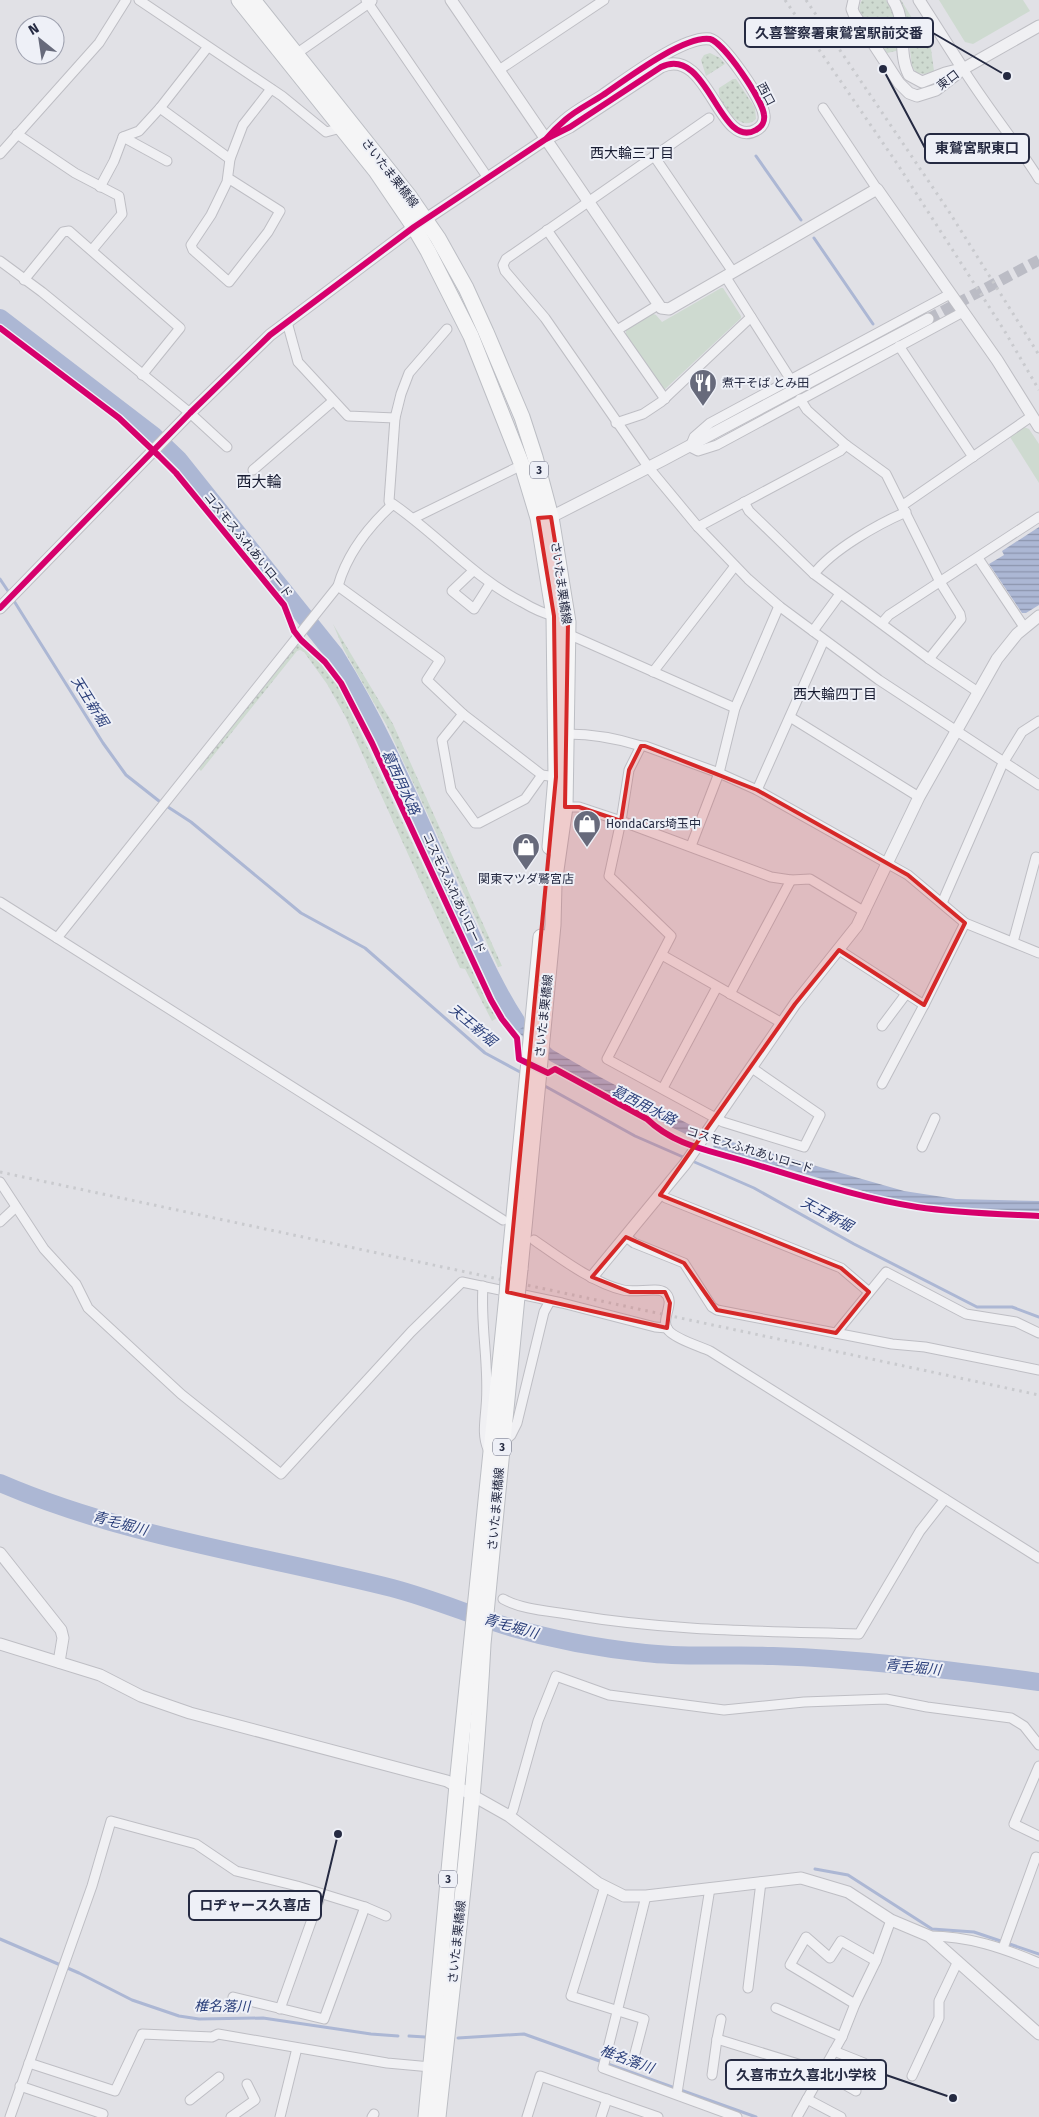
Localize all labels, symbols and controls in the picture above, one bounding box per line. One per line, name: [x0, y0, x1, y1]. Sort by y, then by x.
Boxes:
north arrow: [15, 15, 65, 65]
callout: 久喜警察署東鷲宮駅前交番: [745, 18, 933, 47]
text: N: [25, 19, 42, 39]
text: 久喜警察署東鷲宮駅前交番: [755, 25, 923, 42]
street label: 東口: [934, 67, 962, 93]
street label: 西口: [754, 80, 778, 108]
callout: 東鷲宮駅東口: [925, 134, 1029, 163]
street label: さいたま栗橋線: [359, 136, 421, 210]
text: 東鷲宮駅東口: [935, 140, 1019, 157]
district label: 西大輪三丁目: [590, 145, 674, 162]
restaurant icon: 煮干そば とみ田: [688, 368, 718, 407]
place label: 煮干そば とみ田: [722, 376, 809, 390]
road number: 3: [530, 462, 548, 478]
district label: 西大輪: [236, 473, 282, 491]
street label: コスモスふれあいロード: [201, 489, 295, 601]
street label: さいたま栗橋線: [548, 541, 574, 625]
water label: 天王新堀: [68, 673, 113, 731]
district label: 西大輪四丁目: [793, 686, 877, 703]
water label: 葛西用水路: [378, 747, 423, 818]
shop icon: HondaCars埼玉中: [572, 809, 602, 848]
place label: HondaCars埼玉中: [606, 817, 701, 831]
street label: コスモスふれあいロード: [420, 830, 488, 956]
shop icon: 関東マツダ鷲宮店: [511, 832, 541, 871]
place label: 関東マツダ鷲宮店: [478, 872, 574, 886]
street label: さいたま栗橋線: [533, 974, 555, 1058]
water label: 天王新堀: [446, 1001, 501, 1051]
water label: 葛西用水路: [609, 1082, 680, 1129]
street label: コスモスふれあいロード: [685, 1124, 815, 1176]
water label: 天王新堀: [798, 1194, 857, 1236]
road number: 3: [493, 1438, 511, 1455]
street label: さいたま栗橋線: [485, 1467, 507, 1551]
water label: 青毛堀川: [91, 1508, 151, 1539]
water label: 青毛堀川: [482, 1611, 542, 1643]
water label: 青毛堀川: [884, 1656, 944, 1679]
road number: 3: [439, 1870, 457, 1888]
callout: ロヂャース久喜店: [189, 1891, 321, 1920]
text: ロヂャース久喜店: [199, 1897, 311, 1914]
street label: さいたま栗橋線: [446, 1900, 468, 1984]
water label: 椎名落川: [194, 1998, 252, 2016]
water label: 椎名落川: [598, 2042, 658, 2078]
callout: 久喜市立久喜北小学校: [726, 2060, 886, 2089]
text: 久喜市立久喜北小学校: [736, 2067, 876, 2084]

